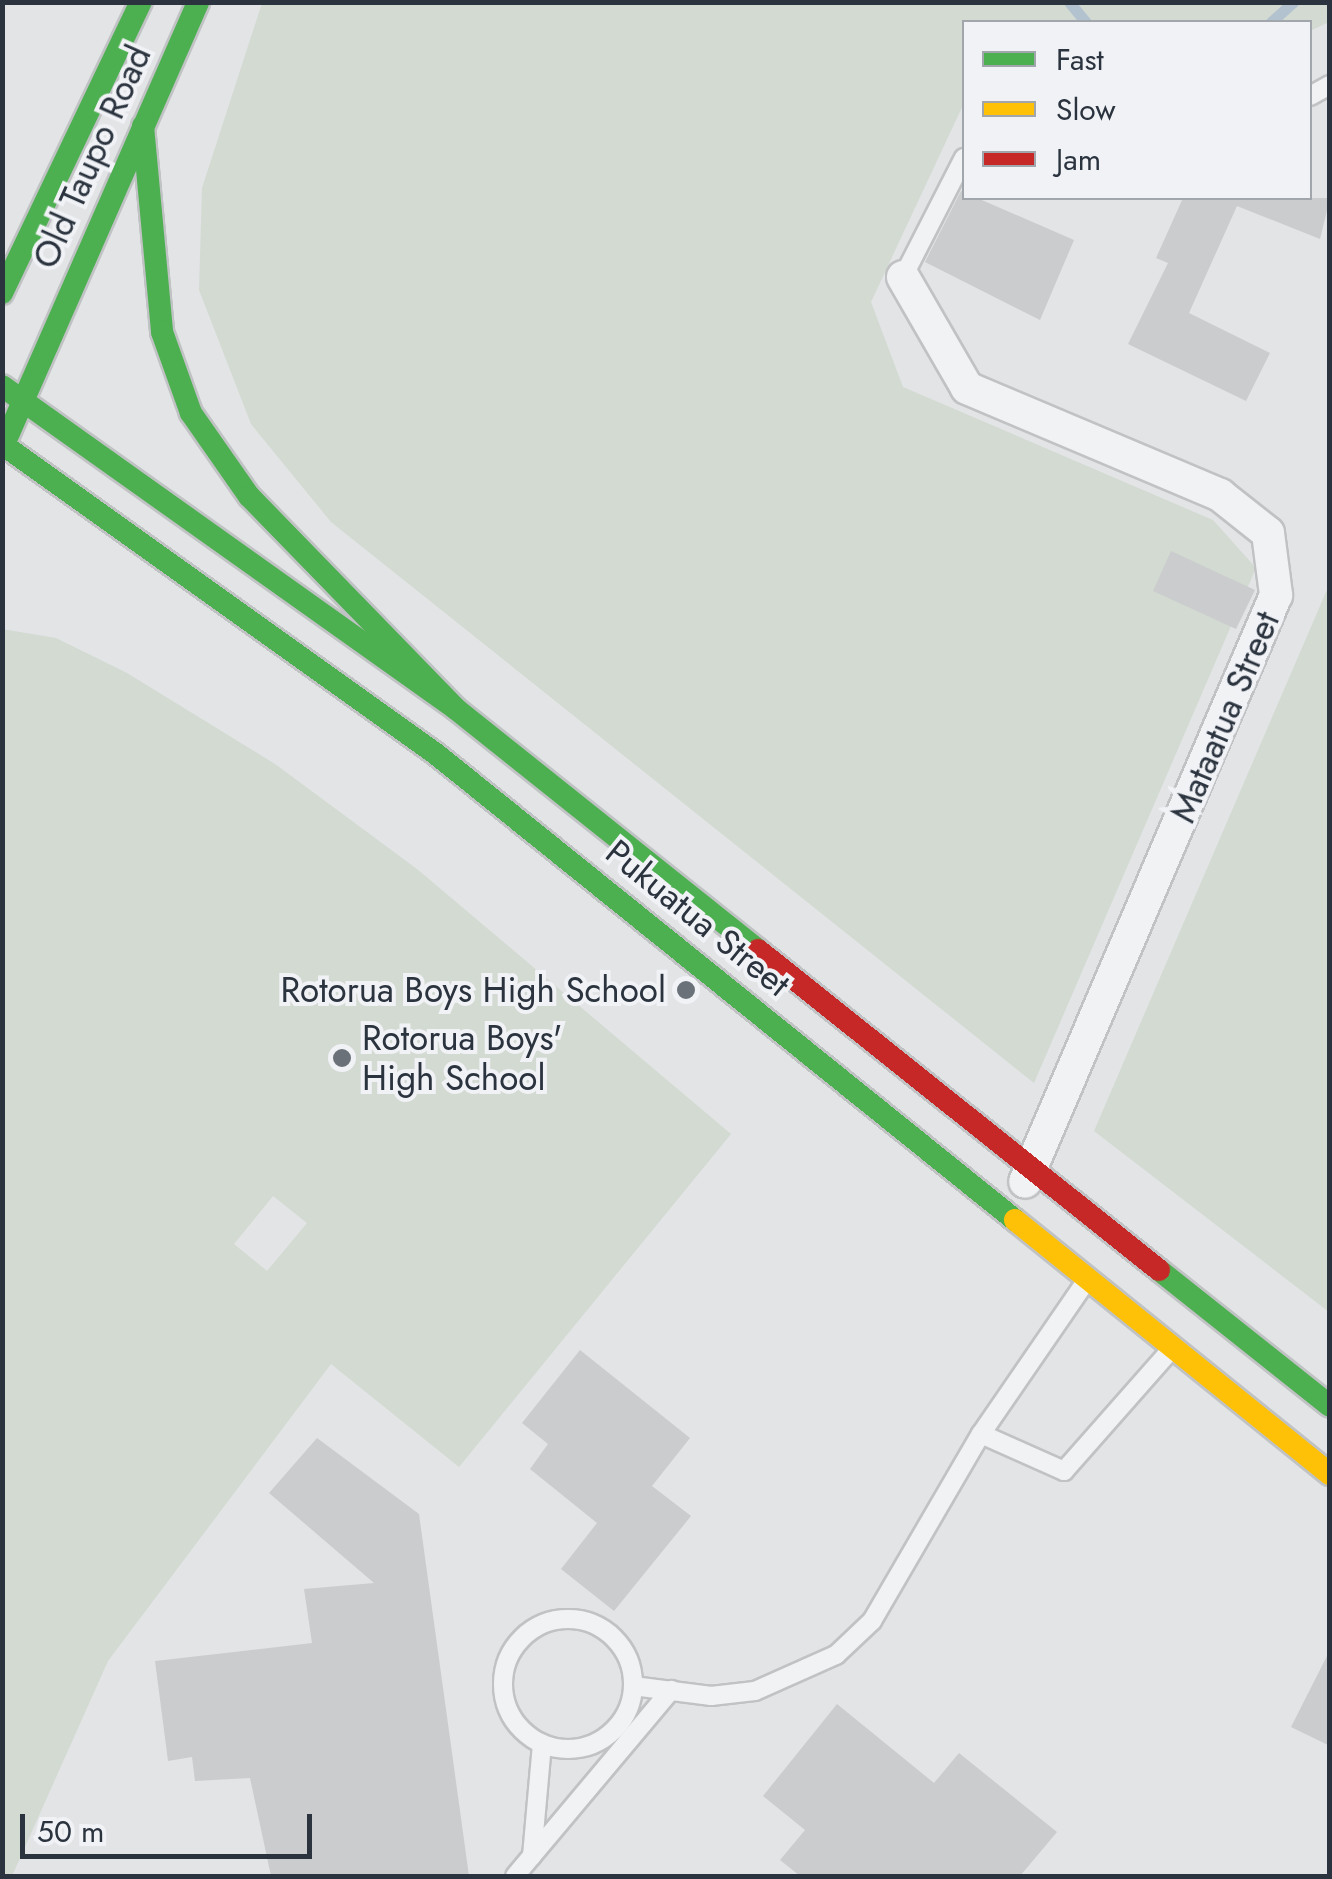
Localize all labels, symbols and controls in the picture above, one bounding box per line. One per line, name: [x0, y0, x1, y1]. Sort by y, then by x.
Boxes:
legend: [962, 20, 1312, 200]
text: Fast: [1056, 38, 1104, 81]
street label: Old Taupo Road: [24, 39, 160, 275]
text: Slow: [1056, 88, 1116, 131]
text: Jam: [1056, 138, 1101, 181]
street label: Mataatua Street: [1162, 605, 1288, 829]
street label: Pukuatua Street: [597, 831, 799, 1005]
place label: Rotorua Boys High School: [280, 969, 666, 1011]
marker: Rotorua Boys High School: [675, 979, 697, 1001]
place label: Rotorua Boys' High School: [362, 1017, 562, 1099]
marker: Rotorua Boys' High School: [331, 1047, 353, 1069]
scale bar: [25, 1794, 318, 1856]
text: 50 m: [37, 1810, 104, 1853]

